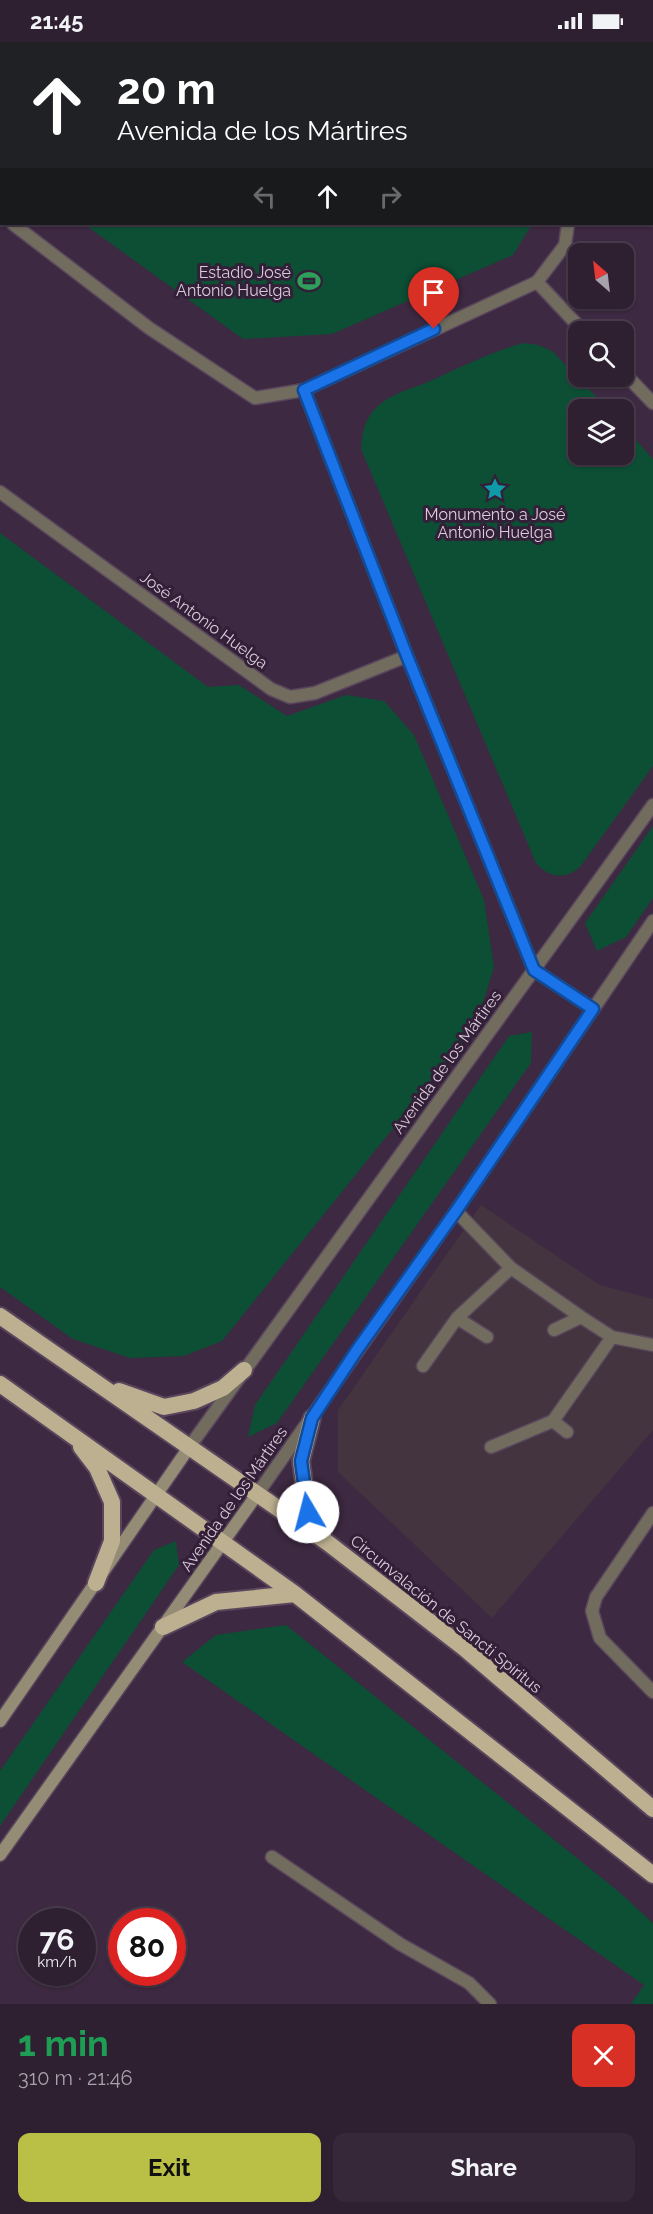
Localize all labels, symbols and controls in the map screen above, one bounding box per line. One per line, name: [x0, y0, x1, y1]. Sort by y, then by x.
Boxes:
text: 21:45: [30, 8, 83, 34]
text: 20 m: [117, 65, 216, 114]
icon: ahead: [18, 66, 96, 144]
text: Avenida de los Mártires: [117, 115, 408, 146]
icon: left: [248, 180, 281, 213]
icon: ahead: [311, 180, 344, 213]
icon: right: [374, 180, 407, 213]
north arrow: [568, 243, 634, 309]
map controls: [568, 243, 634, 465]
place label: Estadio José Antonio Huelga: [176, 263, 291, 300]
pin: [408, 267, 459, 329]
sports icon: Estadio José Antonio Huelga: [296, 268, 322, 294]
icon: arrive: [417, 276, 450, 309]
button: search: [568, 321, 634, 387]
button: layers: [568, 399, 634, 465]
place icon: Monumento a José Antonio Huelga: [482, 476, 508, 502]
place label: Monumento a José Antonio Huelga: [425, 505, 565, 542]
street label: José Antonio Huelga: [137, 567, 271, 673]
street label: Avenida de los Mártires: [389, 987, 505, 1137]
street label: Avenida de los Mártires: [177, 1423, 291, 1575]
position arrow: [276, 1480, 340, 1544]
street label: Circunvalación de Sancti Spíritus: [347, 1531, 546, 1697]
speed limit sign: 80: [108, 1908, 186, 1986]
text: 76: [39, 1922, 75, 1957]
text: km/h: [37, 1953, 77, 1971]
text: 1 min: [18, 2022, 109, 2064]
button: close: [572, 2024, 635, 2087]
text: 310 m · 21:46: [18, 2066, 133, 2090]
button: Exit: [18, 2133, 321, 2202]
button: Share: [333, 2133, 635, 2202]

